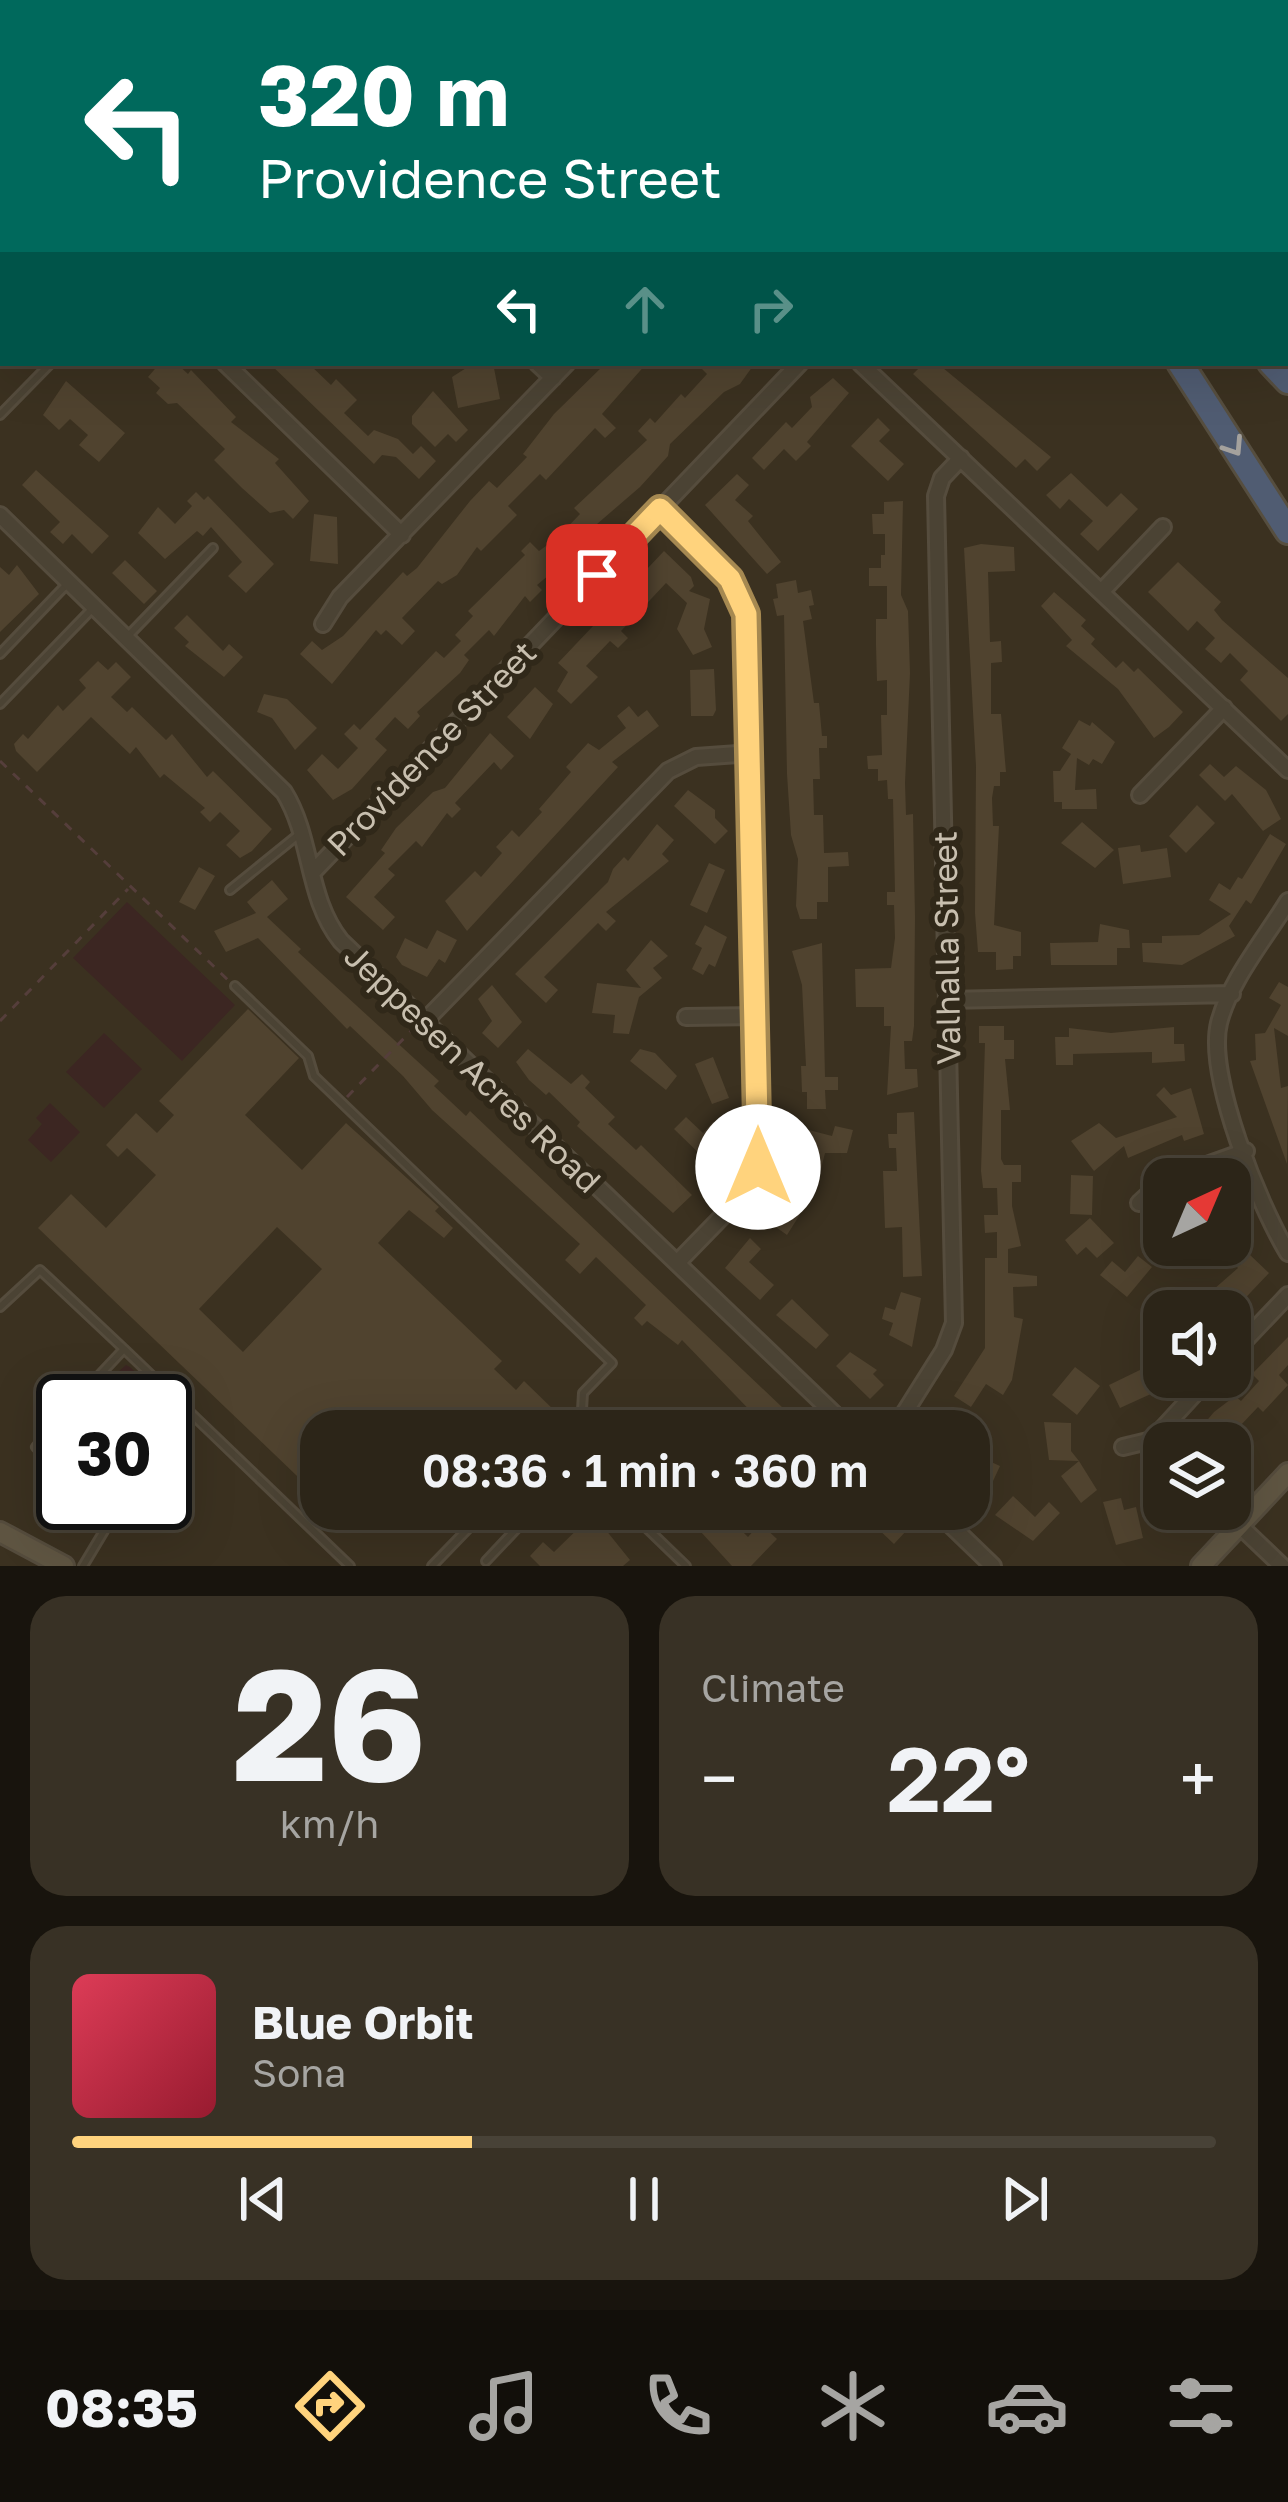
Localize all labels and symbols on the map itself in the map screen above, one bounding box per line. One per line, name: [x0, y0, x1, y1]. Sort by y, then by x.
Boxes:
one-way arrow: [1220, 433, 1242, 455]
pin: [546, 524, 648, 626]
street label: Providence Street: [319, 633, 543, 863]
street label: Valhalla Street: [924, 831, 968, 1065]
street label: Jeppesen Acres Road: [337, 936, 609, 1200]
position arrow: [695, 1104, 821, 1230]
north arrow: [1143, 1158, 1251, 1266]
speed limit sign: 30: [36, 1374, 192, 1530]

